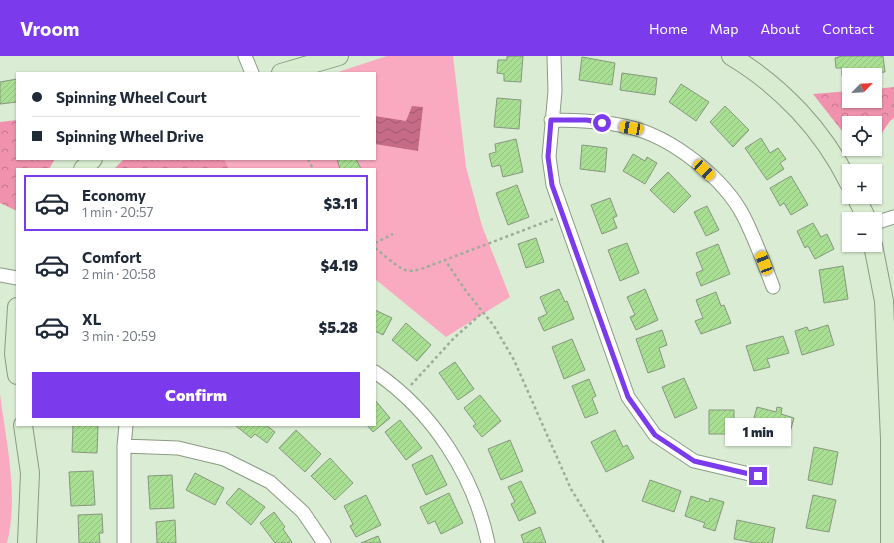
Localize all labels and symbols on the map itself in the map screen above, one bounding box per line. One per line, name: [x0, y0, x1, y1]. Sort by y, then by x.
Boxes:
north arrow: [842, 68, 882, 108]
route start: [593, 114, 611, 132]
car: [618, 120, 644, 136]
car: [691, 157, 717, 183]
car: [754, 250, 774, 276]
callout: 1 min: [725, 418, 791, 446]
route end: [749, 467, 767, 485]

